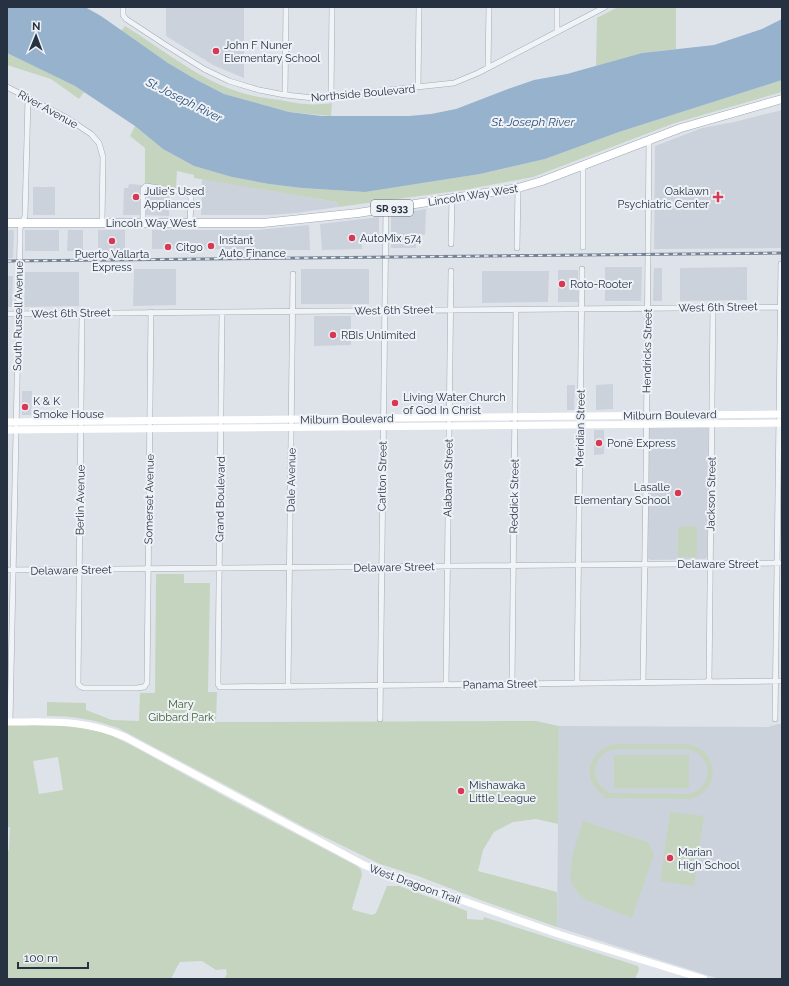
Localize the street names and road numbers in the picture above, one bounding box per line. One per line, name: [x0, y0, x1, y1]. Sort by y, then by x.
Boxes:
street label: Northside Boulevard: [310, 82, 416, 105]
street label: River Avenue: [16, 88, 80, 131]
street label: Lincoln Way West: [427, 182, 519, 209]
road number: SR 933: [371, 200, 413, 216]
street label: Lincoln Way West: [106, 217, 197, 230]
street label: South Russell Avenue: [11, 260, 26, 371]
street label: West 6th Street: [678, 300, 758, 315]
street label: West 6th Street: [354, 303, 434, 318]
street label: West 6th Street: [31, 306, 111, 321]
street label: Hendricks Street: [640, 308, 655, 393]
street label: Meridian Street: [573, 389, 588, 467]
street label: Milburn Boulevard: [623, 408, 717, 423]
street label: Milburn Boulevard: [300, 412, 394, 427]
street label: Alabama Street: [441, 438, 456, 517]
street label: Carlton Street: [375, 440, 390, 511]
street label: Dale Avenue: [284, 447, 299, 512]
street label: Somerset Avenue: [142, 453, 157, 544]
street label: Grand Boulevard: [213, 456, 228, 542]
street label: Jackson Street: [704, 456, 719, 531]
street label: Reddick Street: [507, 458, 522, 533]
street label: Berlin Avenue: [73, 464, 88, 535]
street label: Delaware Street: [677, 558, 759, 571]
street label: Delaware Street: [353, 560, 435, 575]
street label: Delaware Street: [30, 563, 112, 578]
street label: Panama Street: [463, 677, 538, 692]
street label: West Dragoon Trail: [367, 862, 462, 907]

